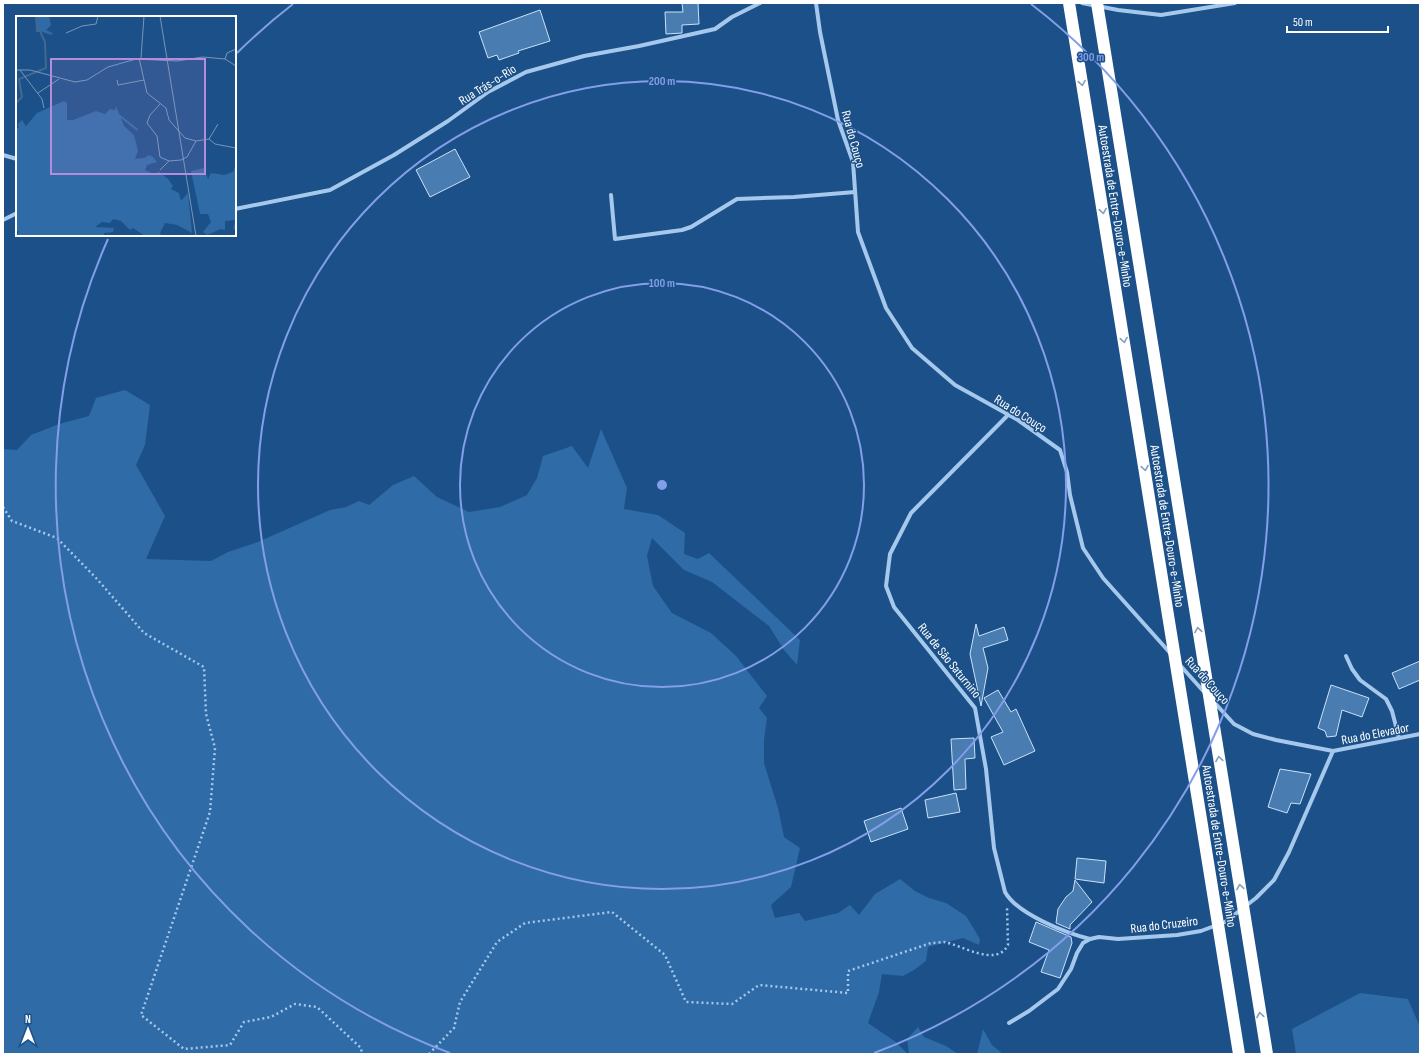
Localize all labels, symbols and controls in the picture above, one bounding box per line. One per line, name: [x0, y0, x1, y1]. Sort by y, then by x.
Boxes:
scale bar: [1287, 8, 1388, 34]
text: 50 m: [1293, 15, 1313, 30]
inset map: [16, 16, 236, 236]
text: 300 m: [1078, 50, 1104, 65]
street label: Rua Trás-o-Rio: [456, 61, 519, 109]
text: 200 m: [649, 74, 675, 89]
one-way arrow: [1077, 80, 1086, 86]
street label: Rua do Couço: [838, 109, 868, 170]
street label: Autoestrada de Entre-Douro-e-Minho: [1094, 123, 1136, 288]
one-way arrow: [1098, 208, 1107, 214]
text: 100 m: [649, 276, 675, 291]
one-way arrow: [1119, 337, 1128, 343]
street label: Rua do Couço: [991, 391, 1050, 436]
street label: Autoestrada de Entre-Douro-e-Minho: [1146, 443, 1188, 608]
one-way arrow: [1140, 465, 1148, 471]
centre of rings: [655, 478, 669, 492]
street label: Rua de São Saturnino: [914, 620, 984, 701]
one-way arrow: [1194, 627, 1203, 634]
street label: Rua do Couço: [1182, 653, 1233, 708]
street label: Rua do Elevador: [1340, 720, 1411, 748]
one-way arrow: [1215, 756, 1224, 762]
street label: Autoestrada de Entre-Douro-e-Minho: [1198, 763, 1240, 928]
one-way arrow: [1236, 884, 1245, 890]
street label: Rua do Cruzeiro: [1129, 913, 1199, 937]
north arrow: [8, 1009, 48, 1049]
one-way arrow: [1257, 1012, 1265, 1019]
text: N: [25, 1013, 31, 1026]

